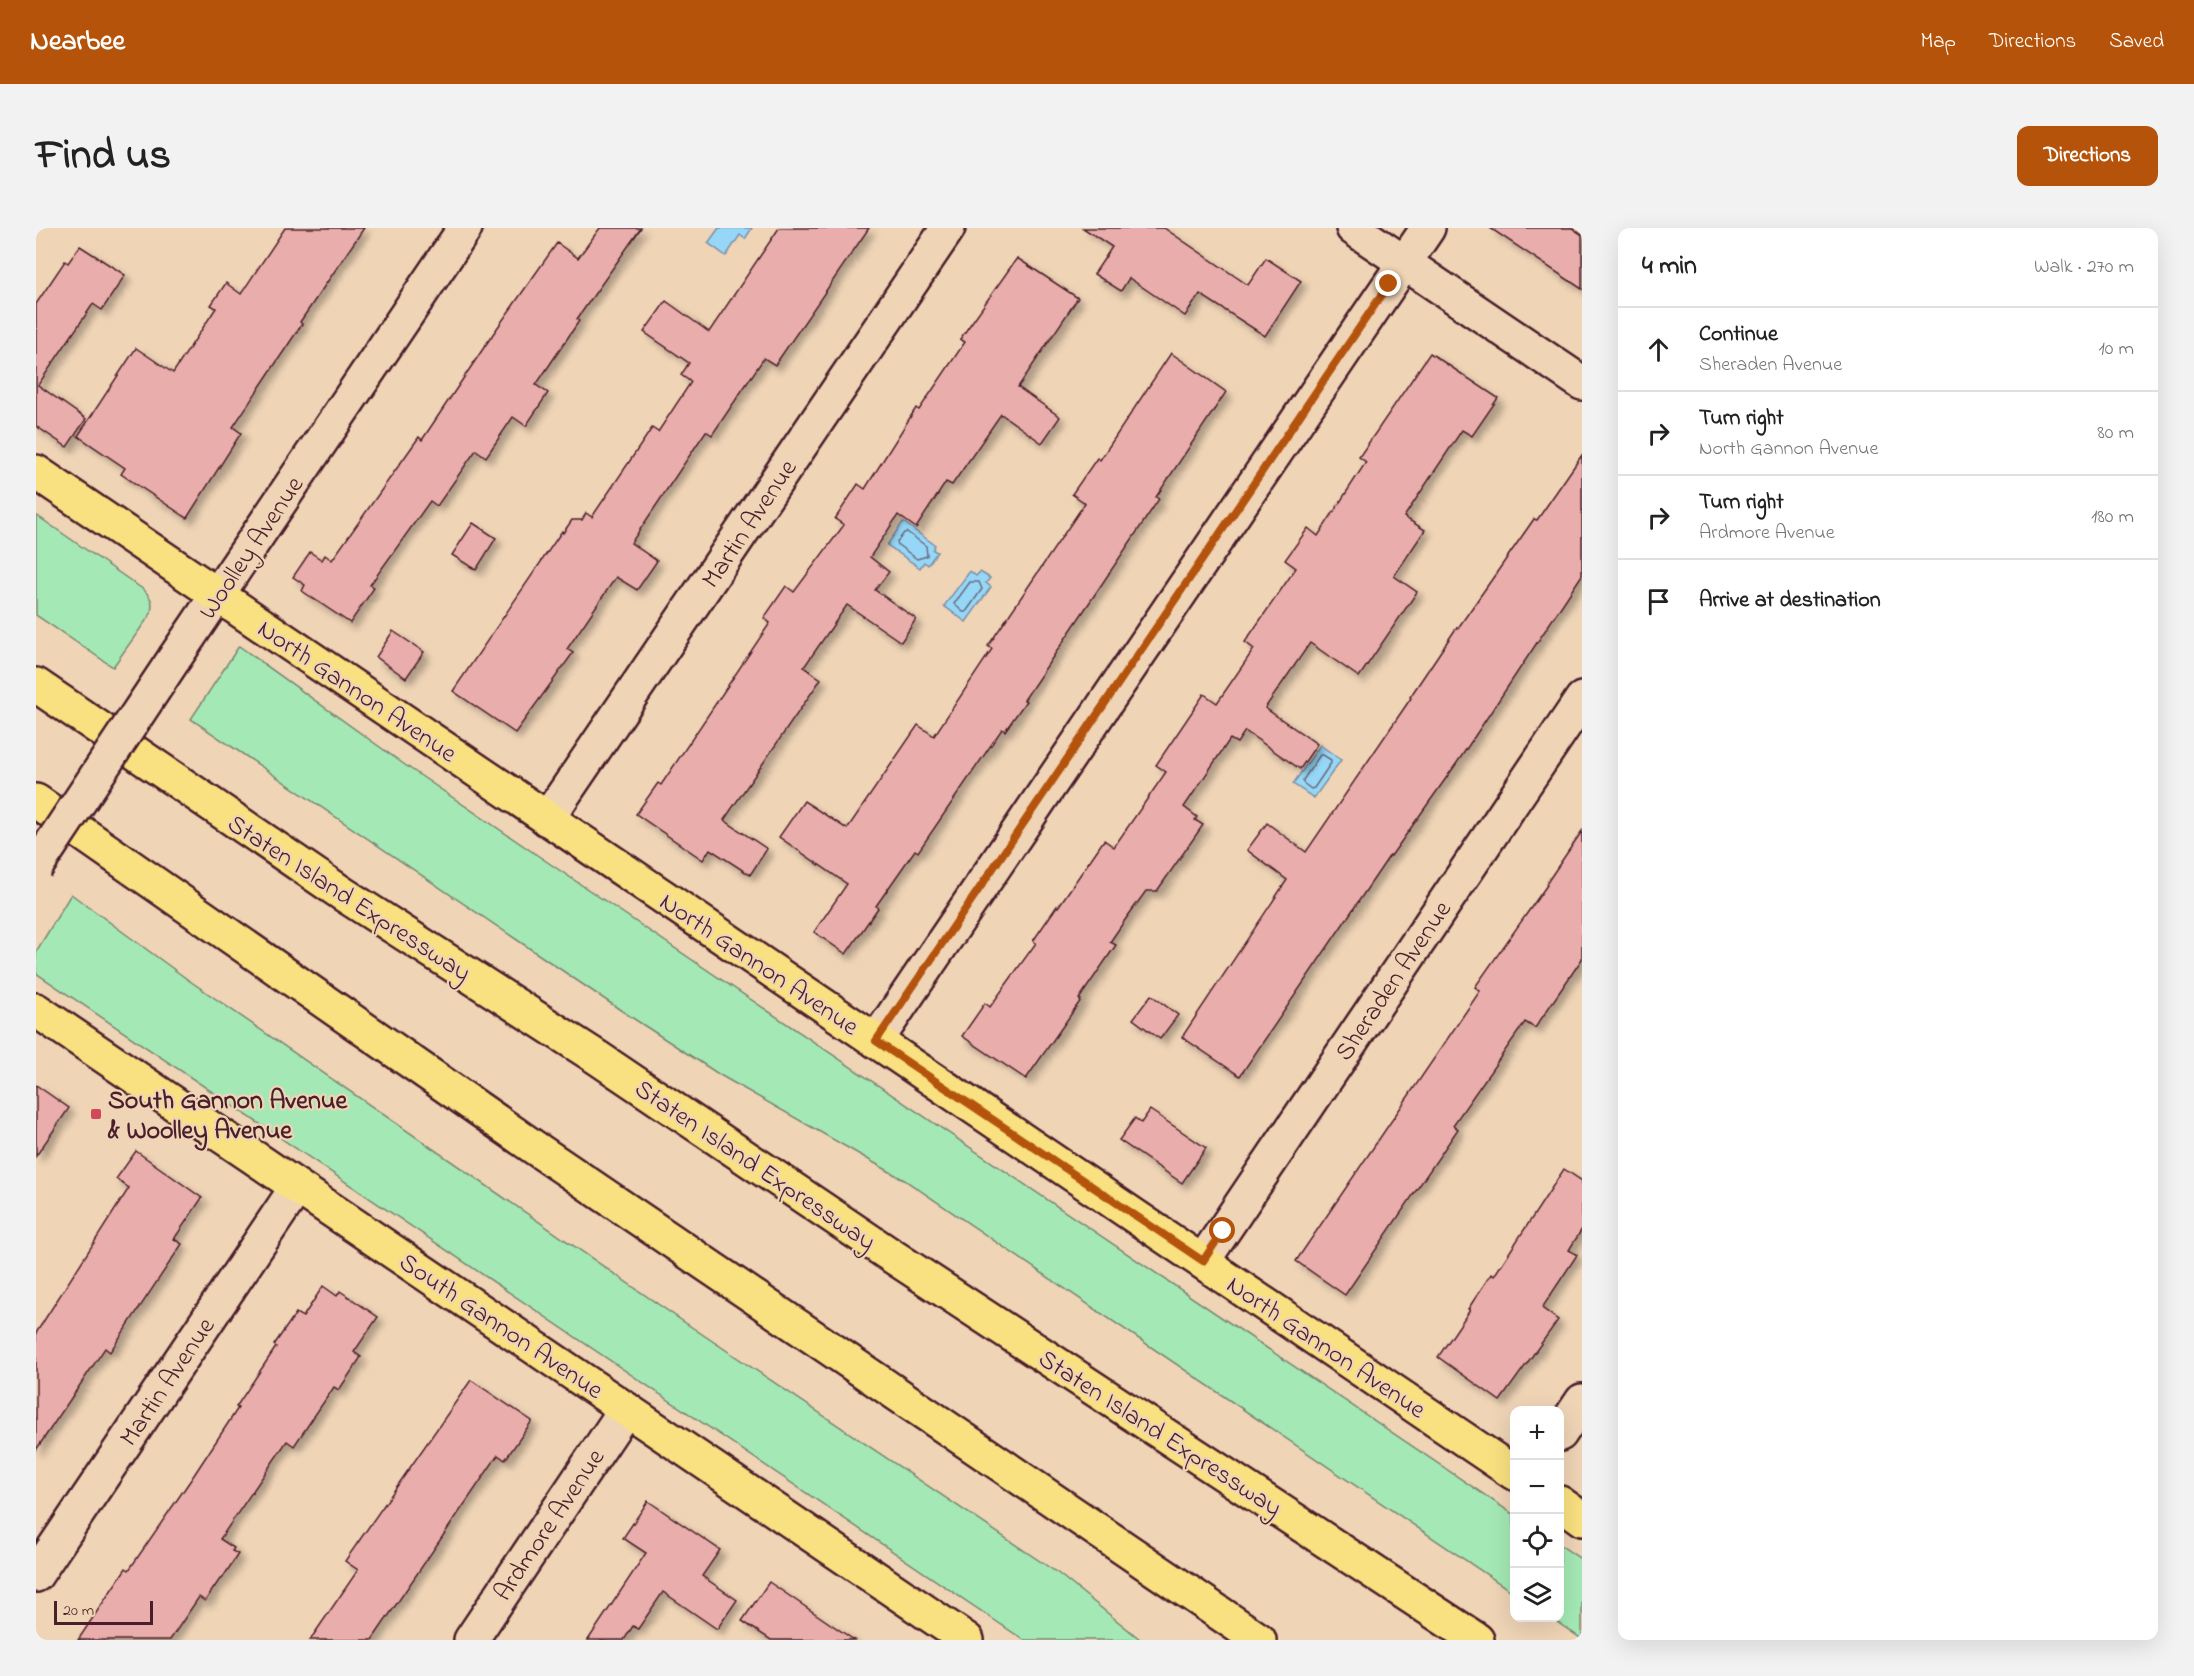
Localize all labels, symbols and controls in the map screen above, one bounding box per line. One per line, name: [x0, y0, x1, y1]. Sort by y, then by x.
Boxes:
text: Nearbee: [30, 22, 125, 63]
text: Map: [1920, 27, 1956, 57]
text: Directions: [1989, 27, 2076, 57]
text: Saved: [2109, 27, 2164, 57]
text: Find us: [36, 126, 171, 187]
button: Directions: [2017, 126, 2158, 186]
text: 4 min: [1642, 248, 1697, 286]
text: Walk · 270 m: [2034, 253, 2134, 282]
route end: [1375, 270, 1401, 296]
text: Continue: [1699, 319, 1778, 351]
icon: ahead: [1642, 333, 1675, 366]
text: 10 m: [2098, 335, 2134, 364]
text: Sheraden Avenue: [1699, 351, 1842, 380]
text: Turn right: [1699, 403, 1784, 435]
icon: right: [1642, 417, 1675, 450]
text: 80 m: [2097, 419, 2134, 448]
text: North Gannon Avenue: [1699, 435, 1878, 464]
street label: Martin Avenue: [693, 452, 808, 597]
street label: Woolley Avenue: [190, 469, 315, 628]
text: Turn right: [1699, 487, 1784, 519]
icon: right: [1642, 501, 1675, 534]
text: 180 m: [2091, 503, 2134, 532]
text: Ardmore Avenue: [1699, 519, 1835, 548]
icon: arrive: [1642, 585, 1675, 618]
text: Arrive at destination: [1699, 585, 1881, 617]
street label: North Gannon Avenue: [249, 612, 464, 774]
street label: Staten Island Expressway: [219, 806, 478, 993]
street label: North Gannon Avenue: [651, 885, 866, 1047]
street label: Sheraden Avenue: [1327, 894, 1462, 1069]
street label: Staten Island Expressway: [626, 1071, 883, 1262]
place label: South Gannon Avenue & Woolley Avenue: [107, 1083, 349, 1151]
marker: South Gannon Avenue & Woolley Avenue: [89, 1107, 103, 1121]
route start: [1209, 1217, 1235, 1243]
street label: South Gannon Avenue: [391, 1245, 610, 1410]
street label: North Gannon Avenue: [1218, 1268, 1433, 1430]
street label: Martin Avenue: [111, 1310, 226, 1455]
street label: Staten Island Expressway: [1030, 1341, 1289, 1528]
map controls: [1510, 1406, 1564, 1622]
button: +: [1510, 1406, 1564, 1460]
street label: Ardmore Avenue: [485, 1442, 616, 1609]
button: −: [1510, 1460, 1564, 1514]
button: locate: [1510, 1514, 1564, 1568]
button: layers: [1510, 1568, 1564, 1622]
scale bar: [54, 1598, 153, 1626]
text: 20 m: [63, 1599, 94, 1623]

